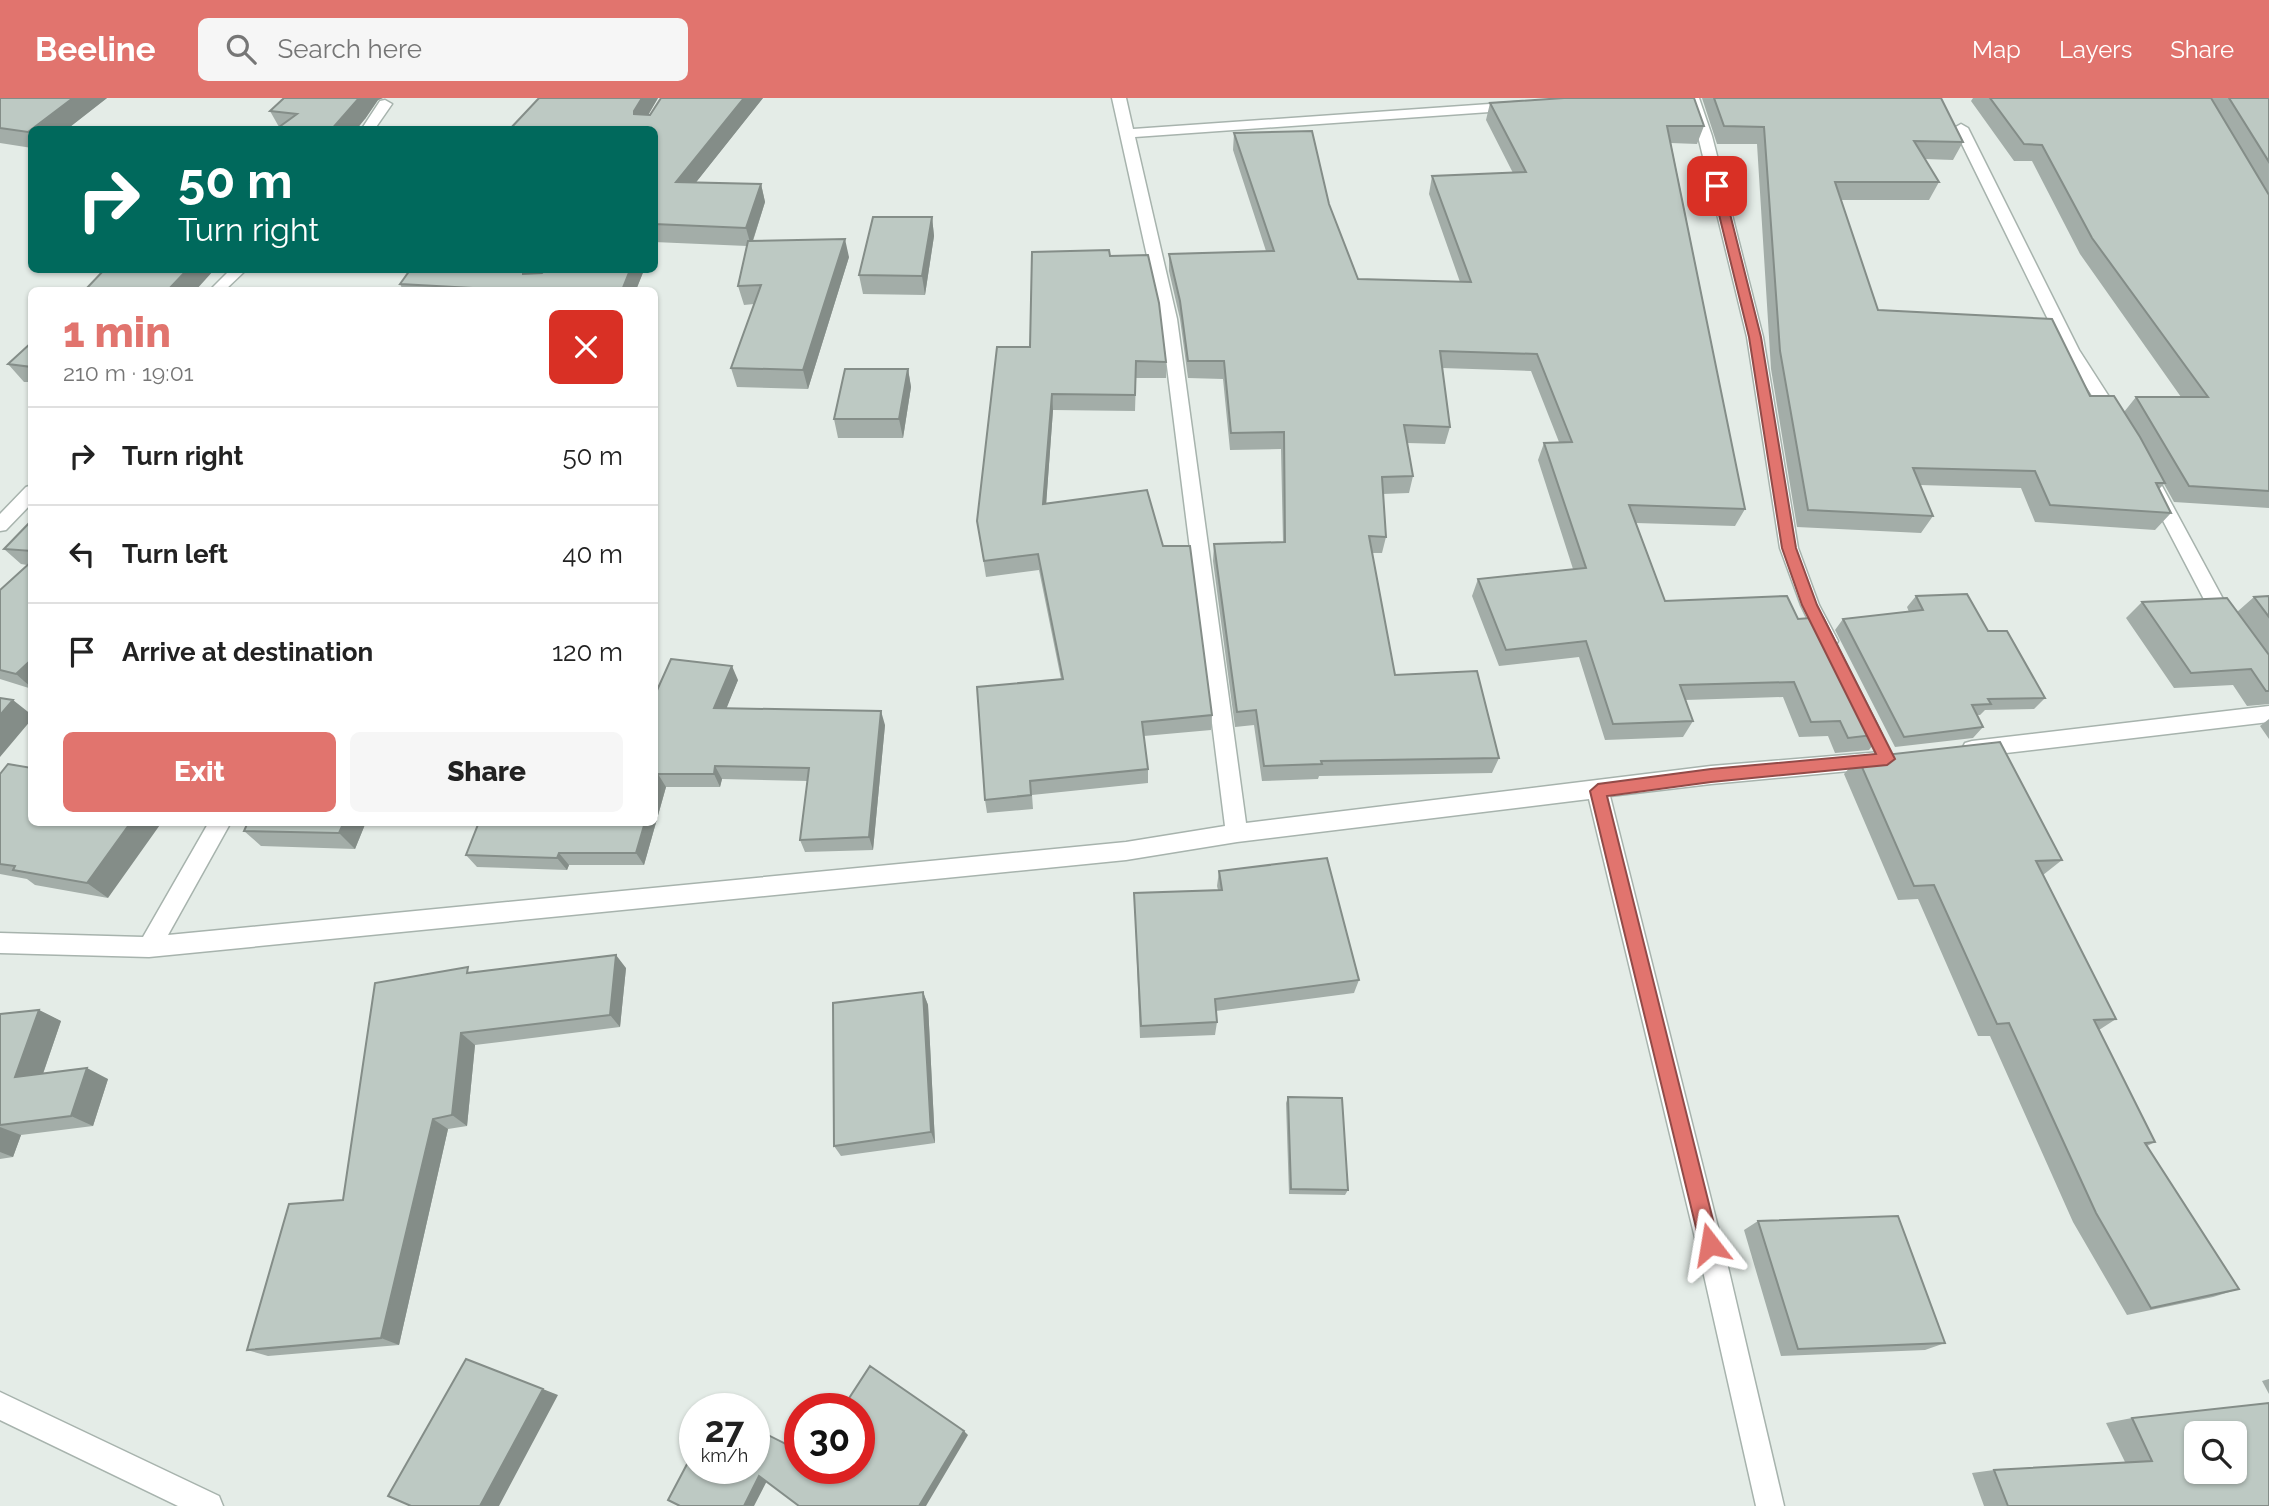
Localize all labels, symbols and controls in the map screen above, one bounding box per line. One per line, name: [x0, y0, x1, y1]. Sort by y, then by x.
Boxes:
search box: [198, 18, 688, 81]
text: Beeline: [35, 30, 156, 69]
icon: search: [222, 30, 260, 68]
text: Search here: [278, 34, 422, 64]
text: Map: [1972, 35, 2021, 64]
text: Layers: [2059, 35, 2132, 64]
text: Share: [2170, 35, 2234, 64]
text: 50 m: [178, 152, 293, 209]
icon: right: [63, 154, 154, 245]
pin: [1687, 156, 1747, 216]
icon: arrive: [1698, 167, 1736, 205]
text: Turn right: [178, 211, 319, 248]
text: 1 min: [63, 308, 171, 357]
button: close: [549, 310, 623, 384]
text: 210 m · 19:01: [63, 359, 194, 386]
icon: right: [63, 437, 101, 475]
text: Turn right: [122, 441, 243, 471]
text: 50 m: [562, 441, 623, 471]
icon: left: [63, 535, 101, 573]
text: Turn left: [122, 539, 228, 569]
text: 40 m: [562, 539, 623, 569]
icon: arrive: [63, 633, 101, 671]
text: Arrive at destination: [122, 637, 373, 667]
text: 120 m: [552, 637, 623, 667]
button: Exit: [63, 732, 336, 812]
button: Share: [350, 732, 623, 812]
position arrow: [1673, 1207, 1747, 1281]
speed limit sign: 30: [784, 1393, 875, 1484]
text: 27: [705, 1409, 744, 1450]
map controls: [2184, 1421, 2247, 1484]
button: search: [2184, 1421, 2247, 1484]
text: km/h: [701, 1445, 748, 1466]

